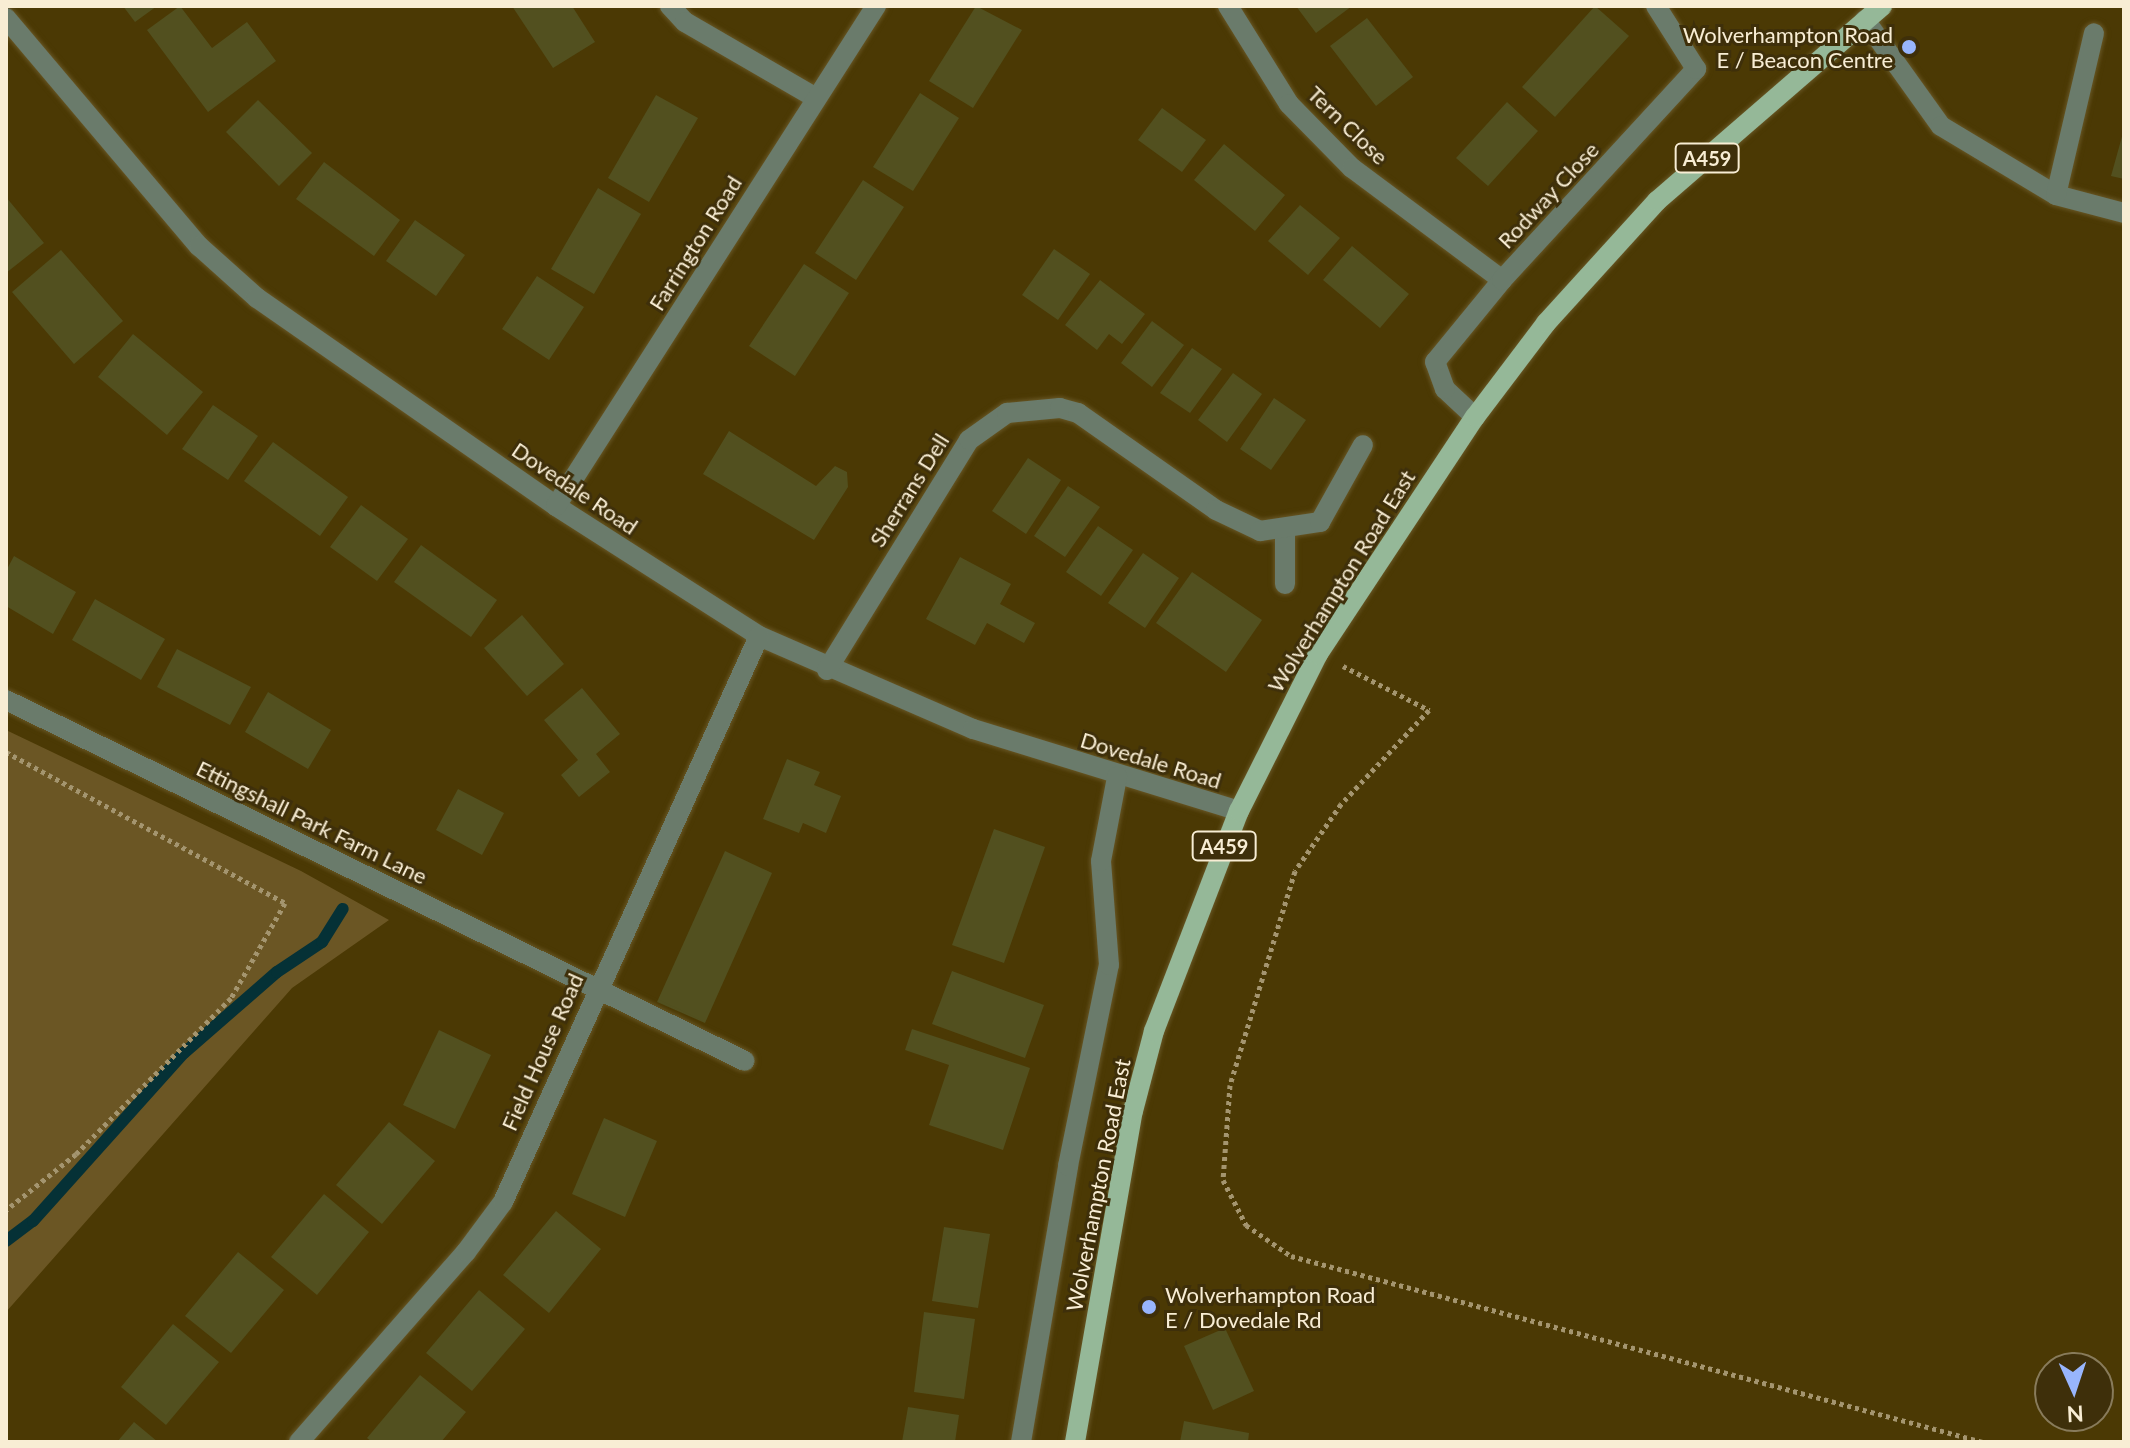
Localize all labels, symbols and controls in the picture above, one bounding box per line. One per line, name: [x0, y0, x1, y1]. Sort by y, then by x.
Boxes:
place label: Wolverhampton Road E / Beacon Centre: [1683, 21, 1893, 72]
marker: Wolverhampton Road E / Beacon Centre: [1900, 38, 1918, 56]
street label: Tern Close: [1302, 80, 1394, 170]
street label: Rodway Close: [1492, 136, 1604, 254]
road number: A459: [1673, 142, 1741, 174]
street label: Farrington Road: [643, 171, 747, 315]
street label: Sherrans Dell: [864, 429, 954, 551]
street label: Dovedale Road: [507, 436, 643, 540]
street label: Wolverhampton Road East: [1262, 465, 1420, 697]
street label: Dovedale Road: [1077, 726, 1225, 794]
street label: Ettingshall Park Farm Lane: [192, 755, 432, 889]
road number: A459: [1190, 830, 1258, 862]
street label: Field House Road: [496, 969, 588, 1135]
street label: Wolverhampton Road East: [1061, 1056, 1135, 1314]
place label: Wolverhampton Road E / Dovedale Rd: [1165, 1281, 1375, 1332]
marker: Wolverhampton Road E / Dovedale Rd: [1140, 1298, 1158, 1316]
north arrow: [2034, 1352, 2114, 1432]
text: N: [2066, 1401, 2084, 1428]

